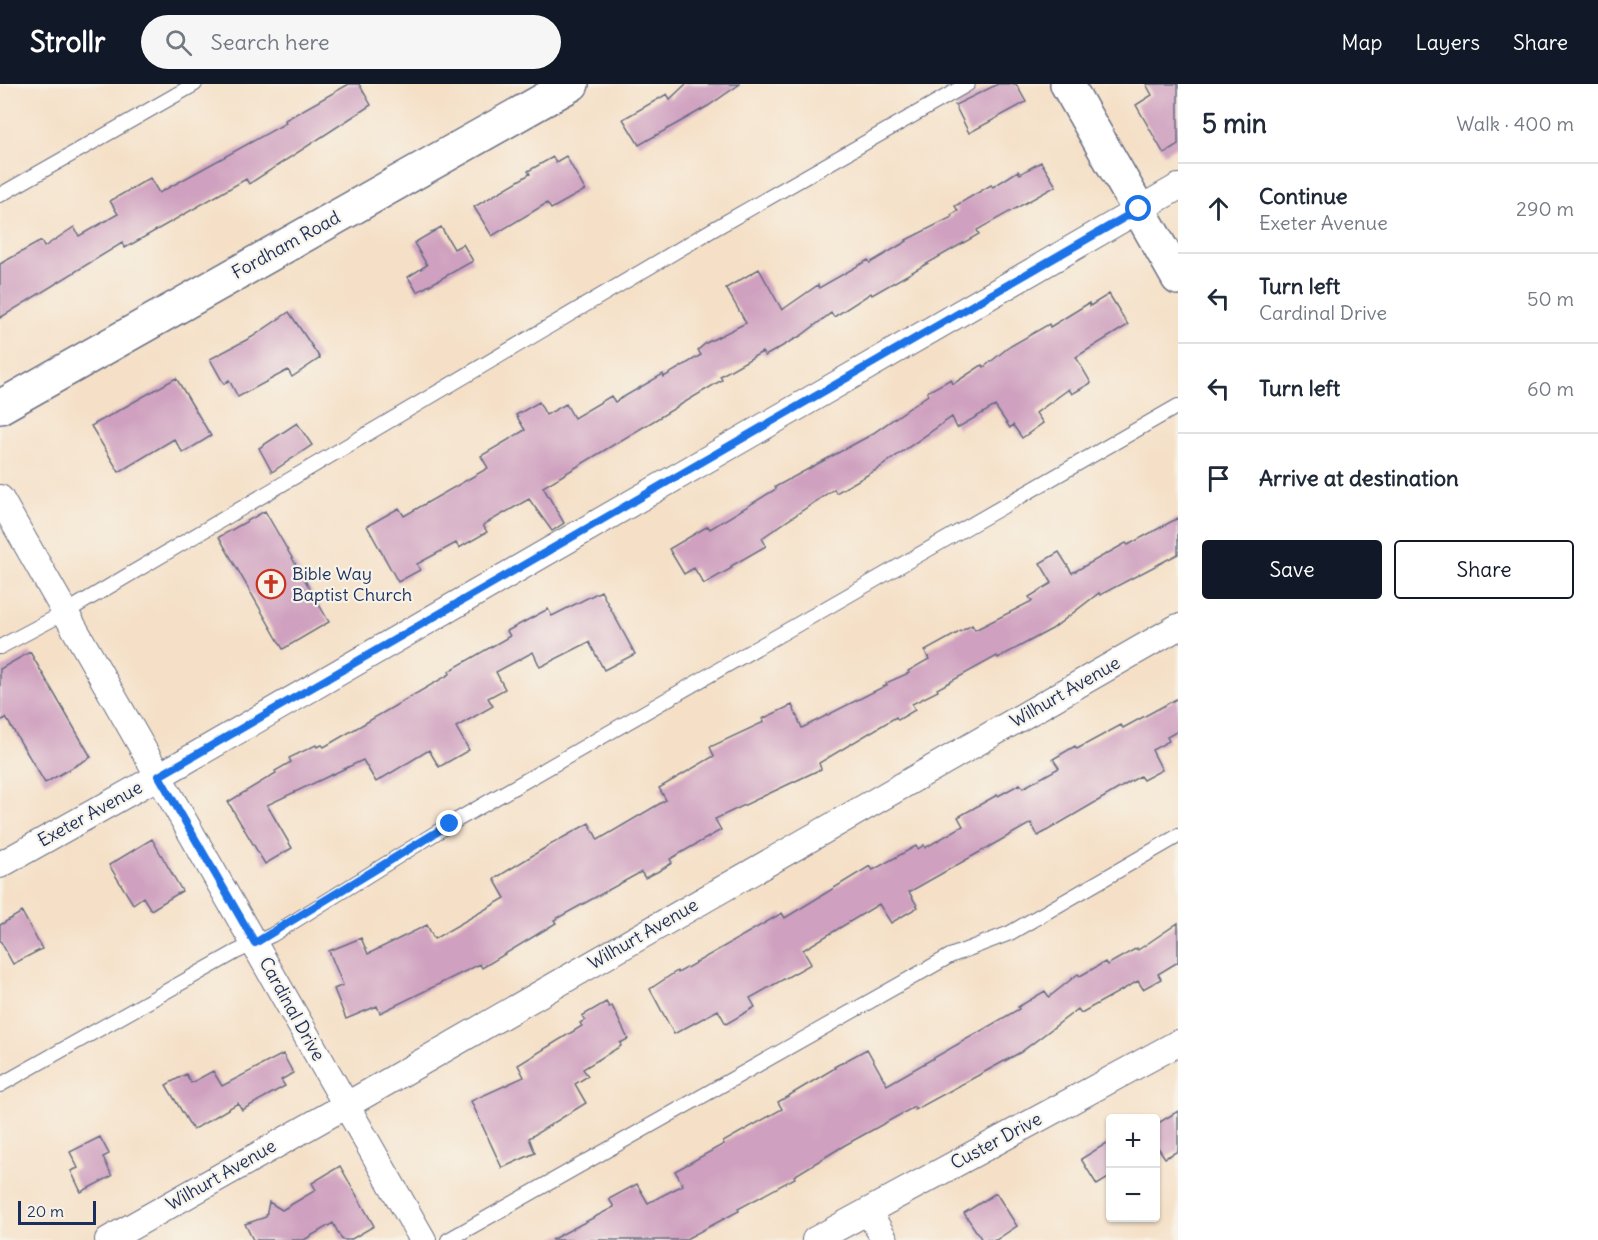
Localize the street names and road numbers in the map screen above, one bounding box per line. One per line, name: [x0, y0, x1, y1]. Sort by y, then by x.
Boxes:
street label: Fordham Road: [228, 205, 344, 284]
street label: Wilhurt Avenue: [1006, 651, 1124, 732]
street label: Exeter Avenue: [33, 775, 146, 852]
street label: Wilhurt Avenue: [584, 893, 702, 974]
street label: Cardinal Drive: [254, 953, 330, 1065]
street label: Custer Drive: [946, 1107, 1045, 1174]
street label: Wilhurt Avenue: [162, 1134, 280, 1215]

